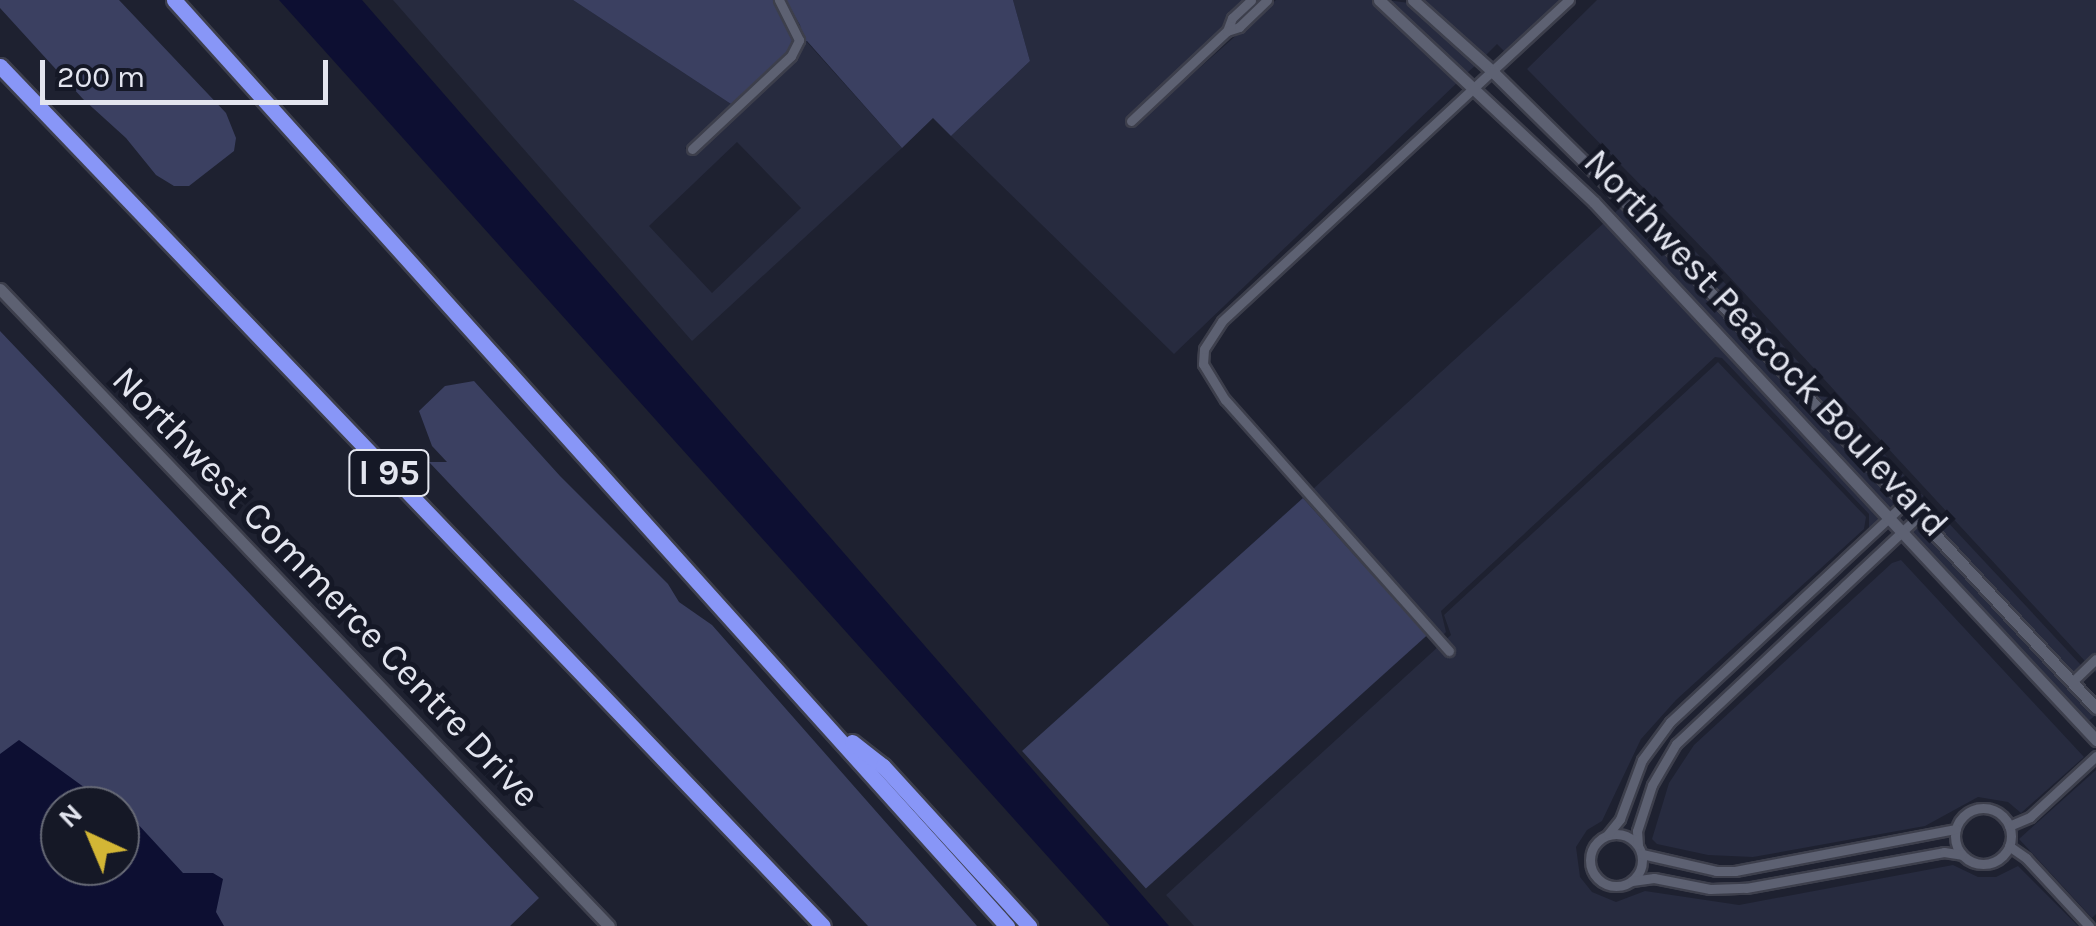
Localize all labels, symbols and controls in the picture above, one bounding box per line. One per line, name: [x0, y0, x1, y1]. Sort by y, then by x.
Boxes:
scale bar: [45, 40, 332, 102]
text: 200 m: [57, 59, 145, 95]
street label: Northwest Peacock Boulevard: [1574, 140, 1958, 546]
street label: Northwest Commerce Centre Drive: [103, 357, 549, 817]
road number: I 95: [346, 443, 432, 503]
north arrow: [40, 786, 140, 886]
text: N: [52, 797, 89, 834]

